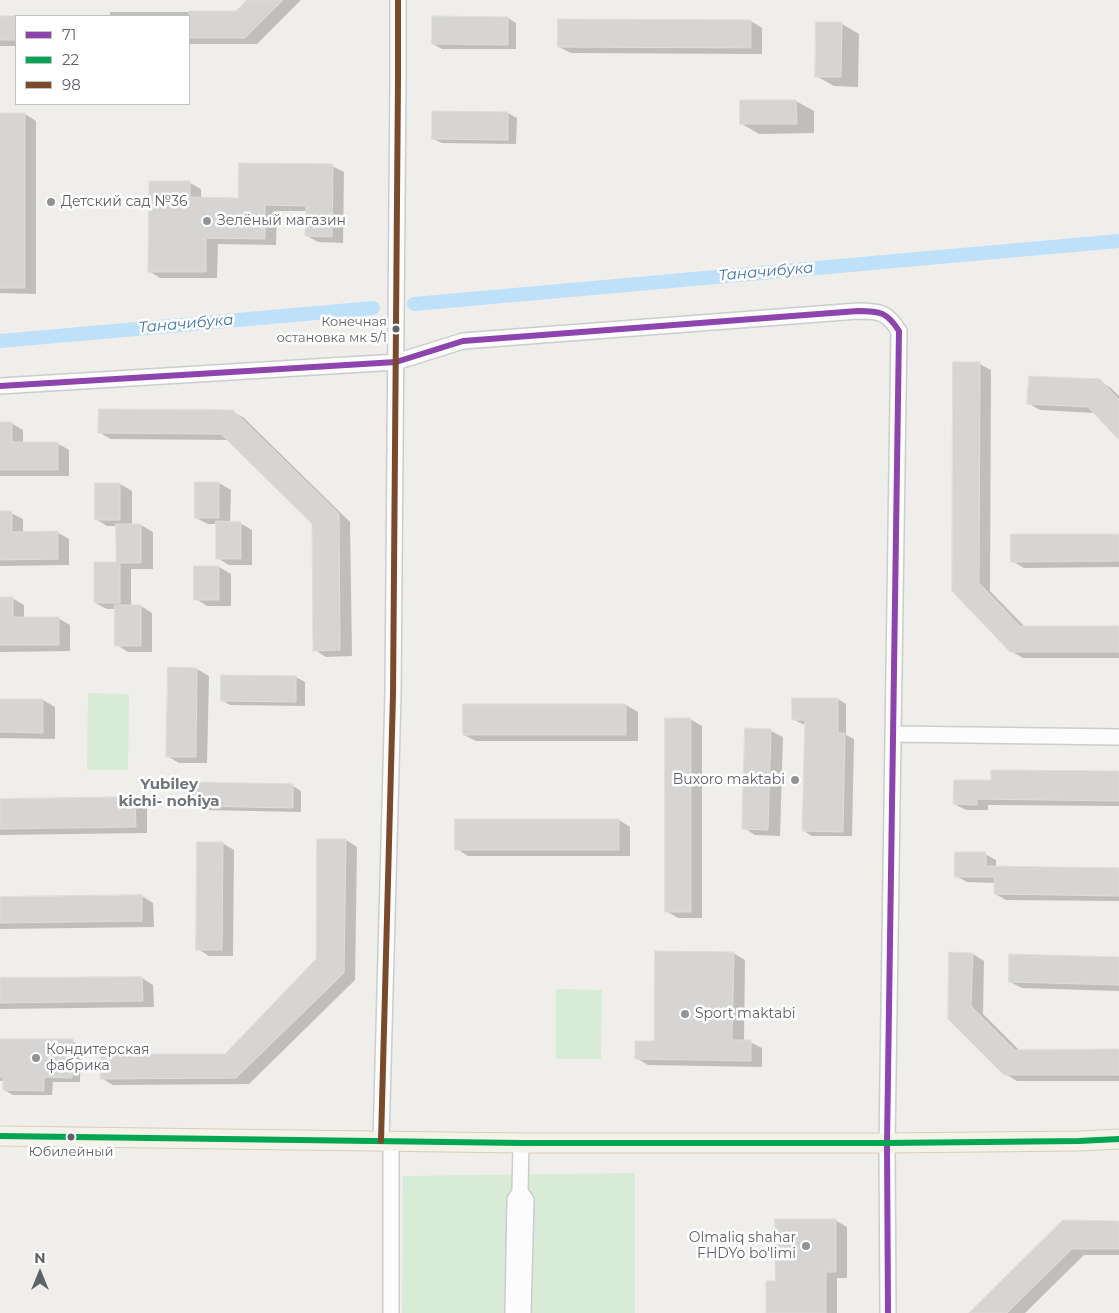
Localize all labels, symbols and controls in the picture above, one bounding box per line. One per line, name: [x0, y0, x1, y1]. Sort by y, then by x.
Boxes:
legend: [15, 15, 190, 105]
text: 71: [62, 25, 76, 44]
text: 22: [62, 50, 79, 69]
text: 98: [62, 75, 81, 94]
place label: Детский сад №36: [61, 194, 188, 210]
marker: Детский сад №36: [45, 196, 57, 208]
place label: Зелёный магазин: [217, 213, 346, 229]
marker: Зелёный магазин: [201, 215, 213, 227]
water label: Таначибука: [718, 259, 814, 285]
water label: Таначибука: [138, 311, 234, 337]
place label: Конечная остановка мк 5/1: [276, 314, 387, 345]
marker: Конечная остановка мк 5/1: [391, 324, 401, 334]
place label: Buxoro maktabi: [673, 772, 785, 788]
marker: Buxoro maktabi: [789, 774, 801, 786]
district label: Yubiley kichi- nohiya: [118, 776, 220, 811]
place label: Sport maktabi: [695, 1006, 795, 1022]
marker: Sport maktabi: [679, 1008, 691, 1020]
place label: Кондитерская фабрика: [46, 1042, 150, 1074]
marker: Кондитерская фабрика: [30, 1052, 42, 1064]
marker: Юбилейный: [66, 1132, 76, 1142]
place label: Юбилейный: [29, 1144, 113, 1160]
place label: Olmaliq shahar FHDYo bo'limi: [689, 1230, 796, 1262]
marker: Olmaliq shahar FHDYo bo'limi: [800, 1240, 812, 1252]
north arrow: [15, 1248, 65, 1298]
text: N: [34, 1249, 46, 1267]

